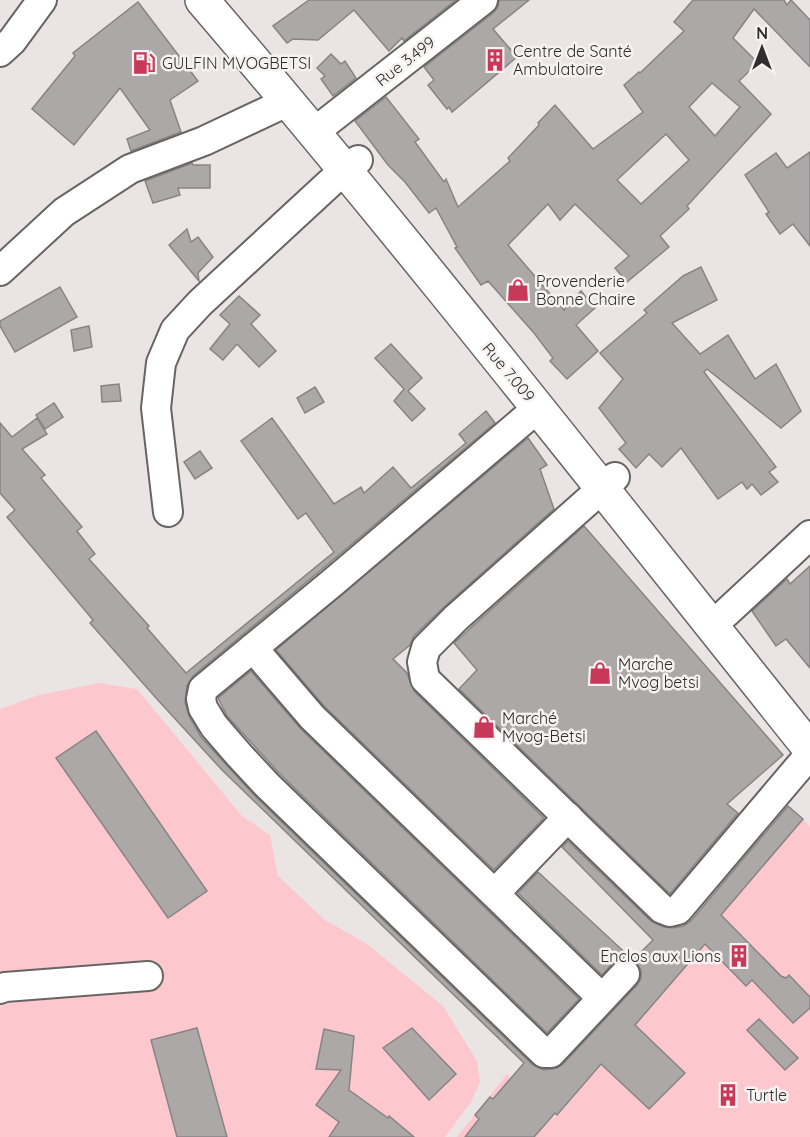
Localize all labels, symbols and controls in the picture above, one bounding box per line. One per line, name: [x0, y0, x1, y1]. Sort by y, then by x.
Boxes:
north arrow: [732, 18, 792, 78]
text: N: [756, 23, 768, 43]
street label: Rue 3.499: [371, 32, 439, 90]
place label: Centre de Santé Ambulatoire: [513, 41, 632, 79]
building icon: Centre de Santé Ambulatoire: [482, 47, 508, 73]
fuel station icon: GULFIN MVOGBETSI: [131, 50, 157, 76]
place label: GULFIN MVOGBETSI: [162, 53, 311, 73]
place label: Provenderie Bonne Chaire: [536, 271, 635, 309]
shop icon: Provenderie Bonne Chaire: [505, 277, 531, 303]
street label: Rue 7.009: [478, 338, 540, 406]
place label: Marche Mvog betsi: [618, 654, 699, 692]
shop icon: Marche Mvog betsi: [587, 660, 613, 686]
place label: Marché Mvog-Betsi: [502, 708, 586, 746]
shop icon: Marché Mvog-Betsi: [471, 714, 497, 740]
building icon: Enclos aux Lions: [726, 943, 752, 969]
place label: Enclos aux Lions: [600, 946, 721, 966]
building icon: Turtle: [715, 1082, 741, 1108]
place label: Turtle: [746, 1085, 787, 1105]

